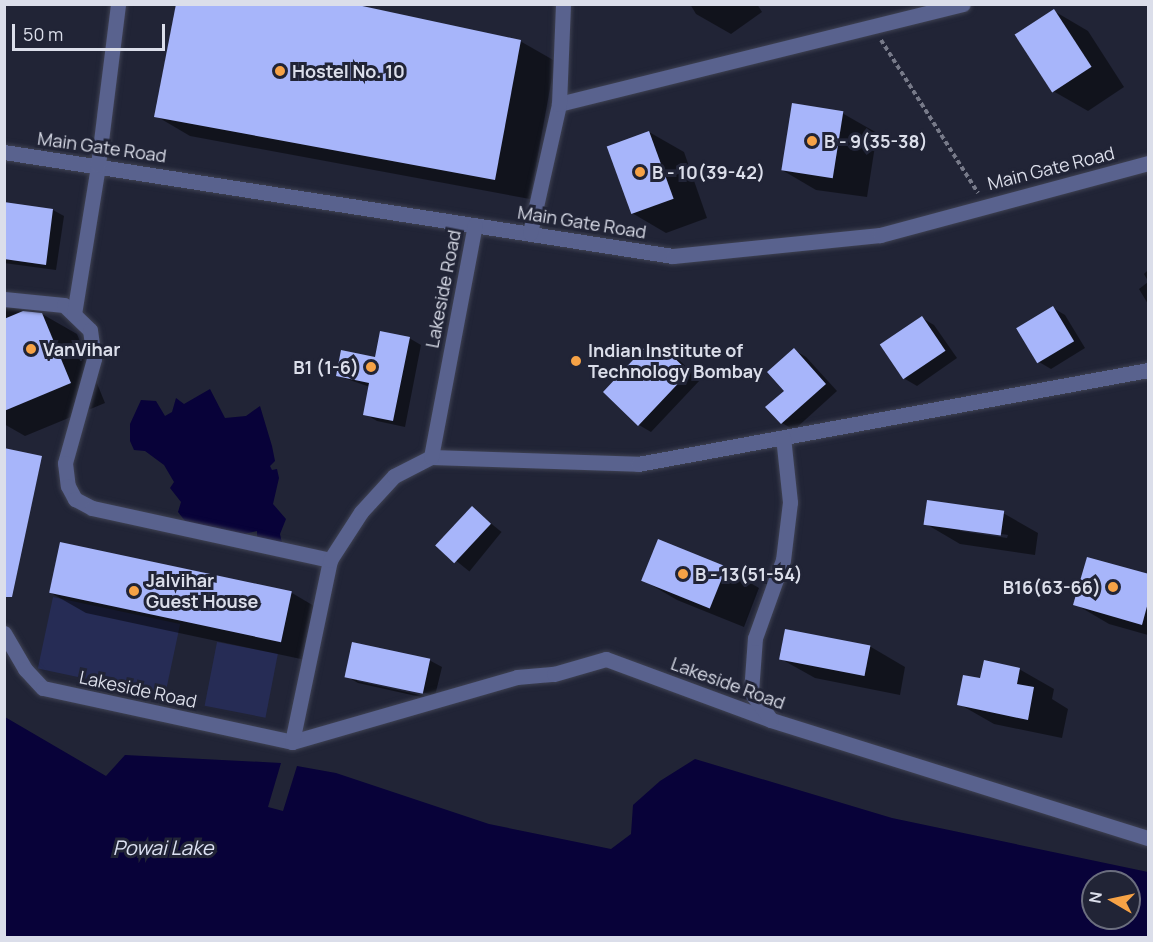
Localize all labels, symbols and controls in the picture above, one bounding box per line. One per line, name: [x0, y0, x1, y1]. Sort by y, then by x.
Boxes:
scale bar: [15, 12, 168, 50]
text: 50 m: [23, 22, 63, 46]
place label: Hostel No. 10: [292, 60, 405, 82]
marker: Hostel No. 10: [273, 64, 287, 78]
street label: Main Gate Road: [36, 127, 168, 167]
place label: B - 9(35-38): [824, 130, 928, 152]
marker: B - 9(35-38): [805, 134, 819, 148]
street label: Main Gate Road: [985, 142, 1117, 194]
place label: B - 10(39-42): [652, 161, 765, 183]
marker: B - 10(39-42): [633, 165, 647, 179]
street label: Main Gate Road: [516, 201, 648, 243]
street label: Lakeside Road: [421, 228, 465, 350]
place label: VanVihar: [43, 338, 120, 360]
place label: Indian Institute of Technology Bombay: [588, 340, 763, 382]
marker: VanVihar: [24, 342, 38, 356]
marker: Indian Institute of Technology Bombay: [569, 354, 583, 368]
place label: B1 (1-6): [293, 356, 359, 378]
marker: B1 (1-6): [364, 360, 378, 374]
place label: B - 13(51-54): [695, 563, 803, 585]
marker: B - 13(51-54): [676, 567, 690, 581]
place label: Jalvihar Guest House: [146, 570, 258, 612]
place label: B16(63-66): [1003, 576, 1101, 598]
marker: B16(63-66): [1106, 580, 1120, 594]
marker: Jalvihar Guest House: [127, 584, 141, 598]
street label: Lakeside Road: [668, 652, 788, 714]
street label: Lakeside Road: [77, 666, 199, 712]
water label: Powai Lake: [113, 835, 213, 859]
north arrow: [1081, 870, 1141, 930]
text: N: [1083, 890, 1107, 905]

